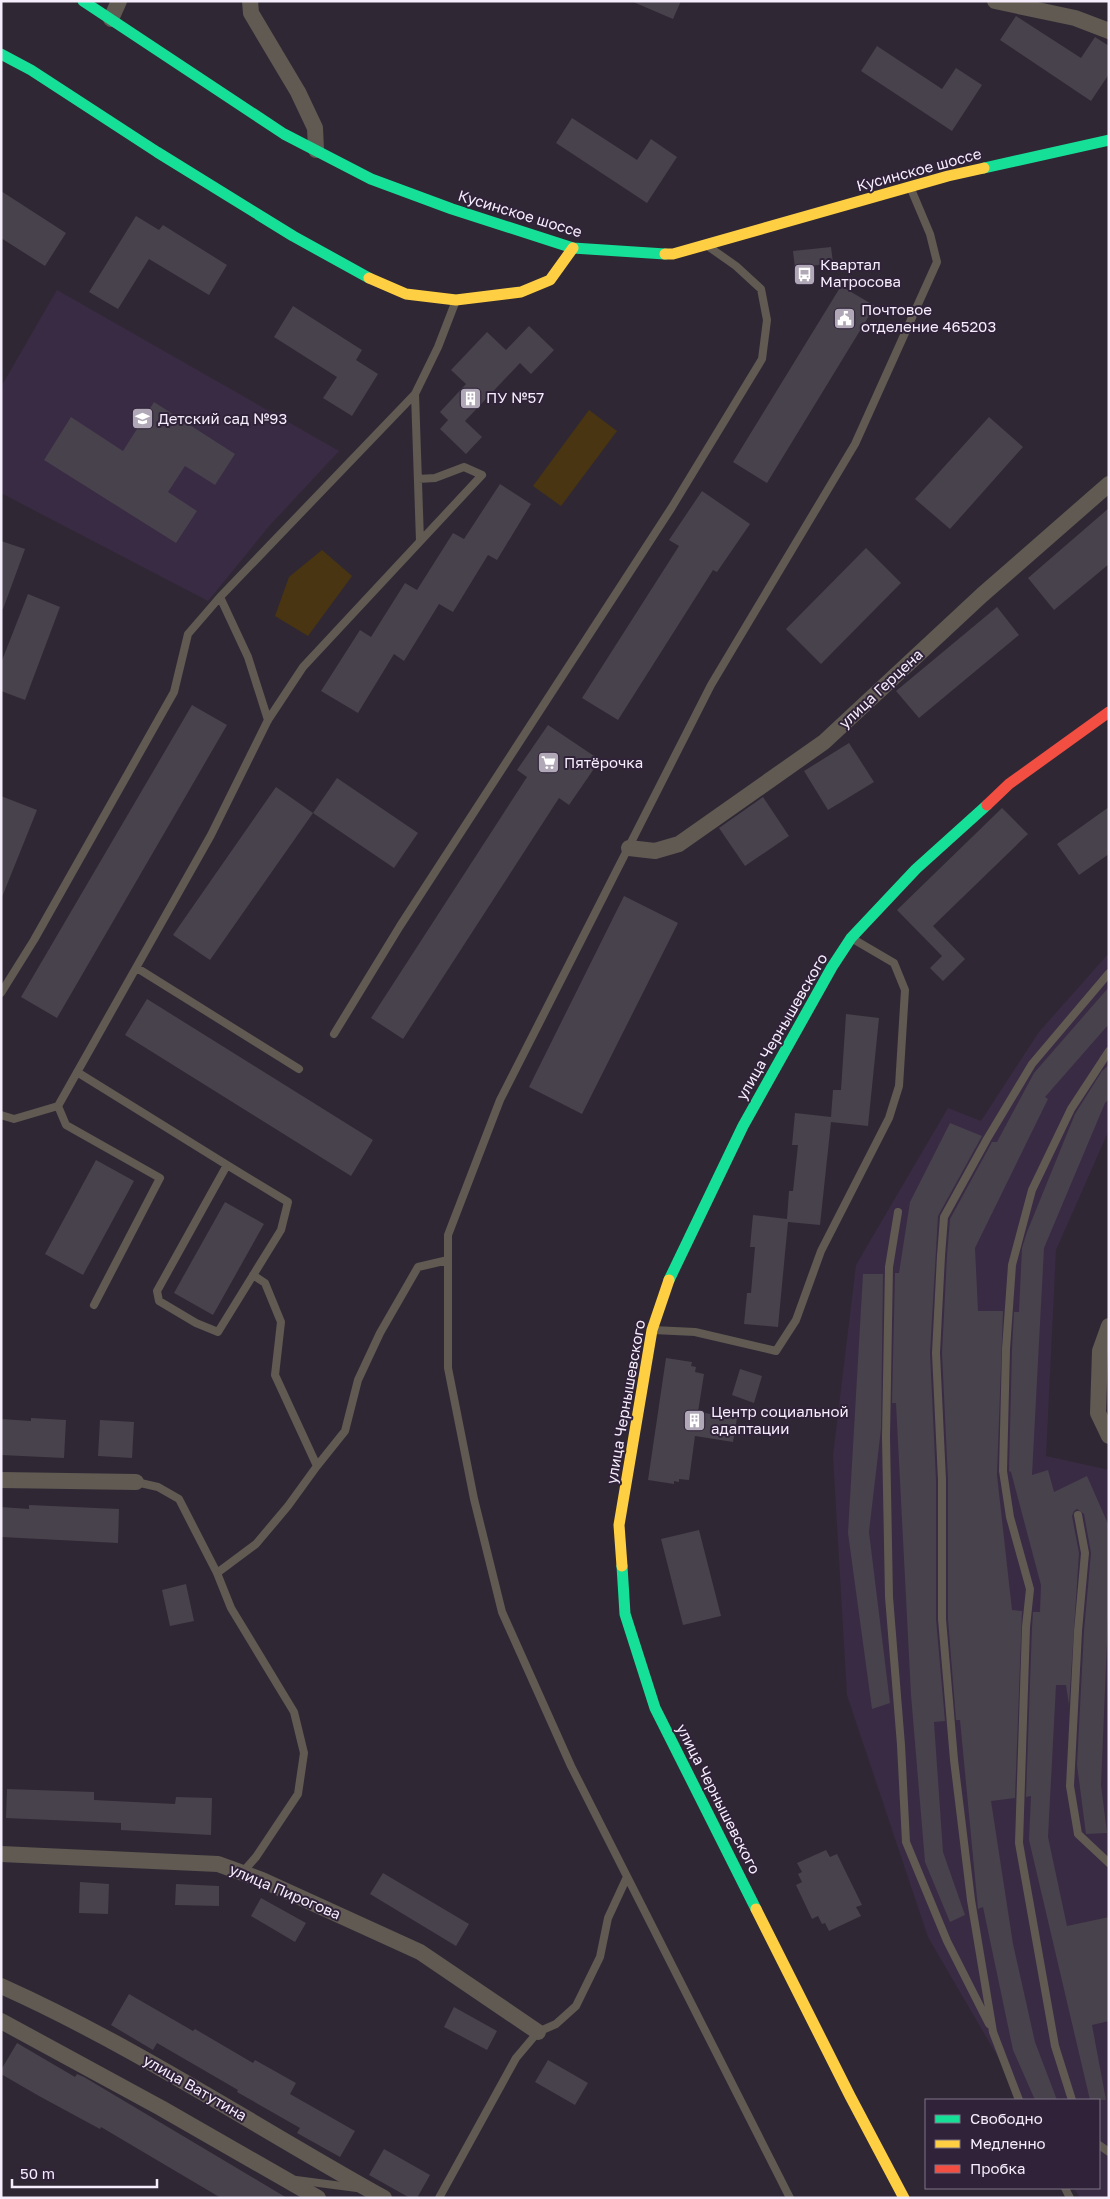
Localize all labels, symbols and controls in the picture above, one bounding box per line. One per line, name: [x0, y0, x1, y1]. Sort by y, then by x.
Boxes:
street label: Кусинское шоссе: [854, 144, 983, 194]
street label: Кусинское шоссе: [456, 186, 585, 241]
place label: Квартал Матросова: [820, 255, 901, 290]
bus stop icon: Квартал Матросова: [792, 262, 816, 286]
place label: Почтовое отделение 465203: [861, 300, 996, 335]
public building icon: Почтовое отделение 465203: [833, 307, 857, 331]
building icon: ПУ №57: [458, 386, 482, 410]
place label: ПУ №57: [486, 388, 544, 406]
school or university icon: Детский сад №93: [130, 407, 154, 431]
place label: Детский сад №93: [158, 409, 287, 427]
street label: улица Герцена: [835, 645, 926, 732]
supermarket icon: Пятёрочка: [536, 751, 560, 775]
place label: Пятёрочка: [564, 753, 643, 771]
street label: улица Чернышевского: [732, 950, 831, 1103]
street label: улица Чернышевского: [602, 1318, 648, 1485]
place label: Центр социальной адаптации: [711, 1402, 849, 1437]
building icon: Центр социальной адаптации: [683, 1409, 707, 1433]
street label: улица Чернышевского: [673, 1720, 765, 1877]
street label: улица Пирогова: [227, 1860, 344, 1923]
street label: улица Ватутина: [141, 2050, 250, 2124]
legend: [925, 2099, 1100, 2189]
text: Свободно: [970, 2109, 1043, 2127]
text: Медленно: [970, 2134, 1046, 2152]
scale bar: [12, 2156, 158, 2188]
text: Пробка: [970, 2159, 1025, 2177]
text: 50 m: [20, 2164, 55, 2182]

